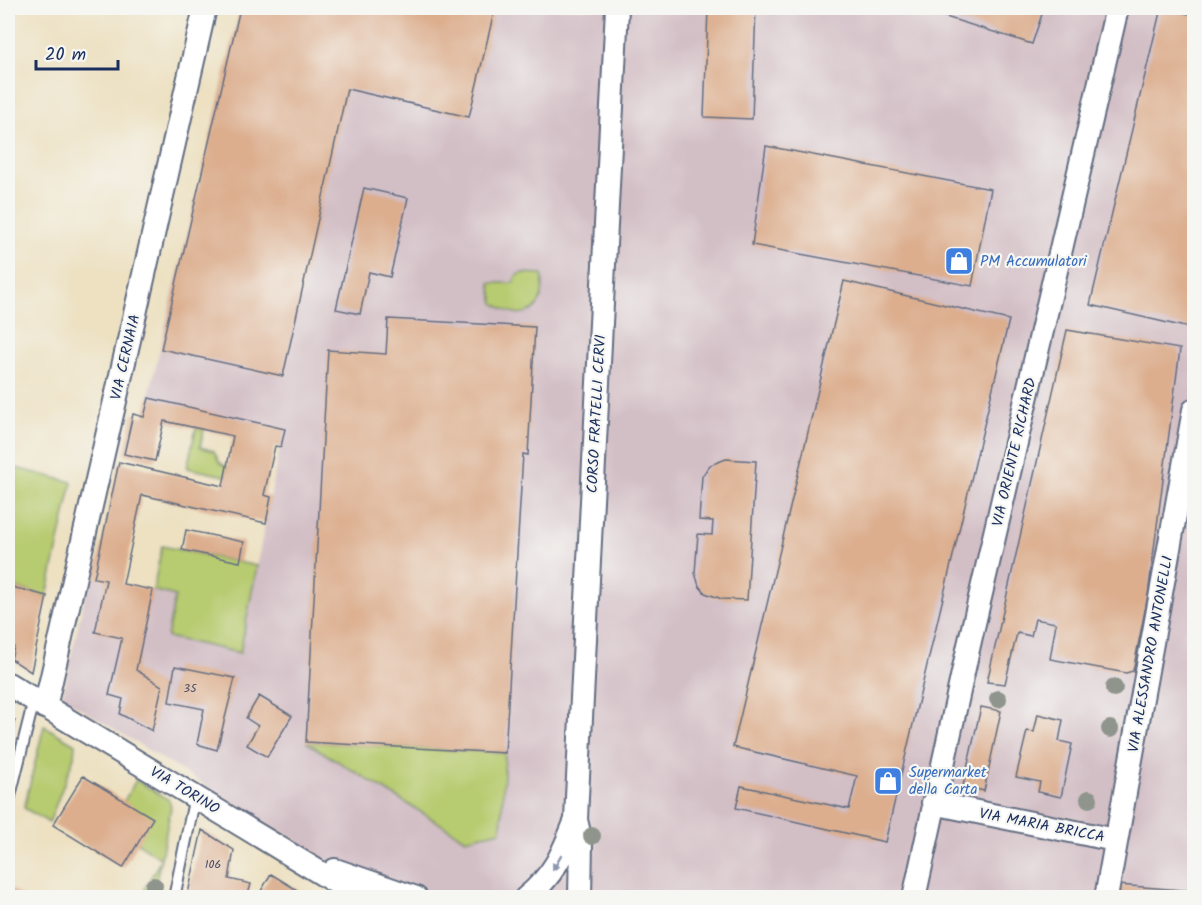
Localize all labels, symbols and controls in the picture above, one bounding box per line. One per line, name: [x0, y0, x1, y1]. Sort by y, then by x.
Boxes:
scale bar: [36, 33, 118, 71]
text: 20 m: [45, 41, 86, 70]
shop icon: PM Accumulatori: [943, 245, 975, 277]
place label: PM Accumulatori: [980, 250, 1088, 274]
street label: VIA CERNAIA: [104, 312, 147, 402]
street label: CORSO FRATELLI CERVI: [581, 334, 613, 494]
street label: VIA ORIENTE RICHARD: [986, 375, 1044, 529]
street label: VIA ALESSANDRO ANTONELLI: [1122, 554, 1180, 754]
house number: 35: [183, 679, 198, 698]
street label: VIA TORINO: [145, 761, 224, 821]
place label: Supermarket della Carta: [909, 761, 987, 802]
shop icon: Supermarket della Carta: [872, 765, 904, 797]
street label: VIA MARIA BRICCA: [977, 802, 1107, 850]
house number: 106: [205, 855, 221, 874]
one-way arrow: [551, 855, 562, 871]

